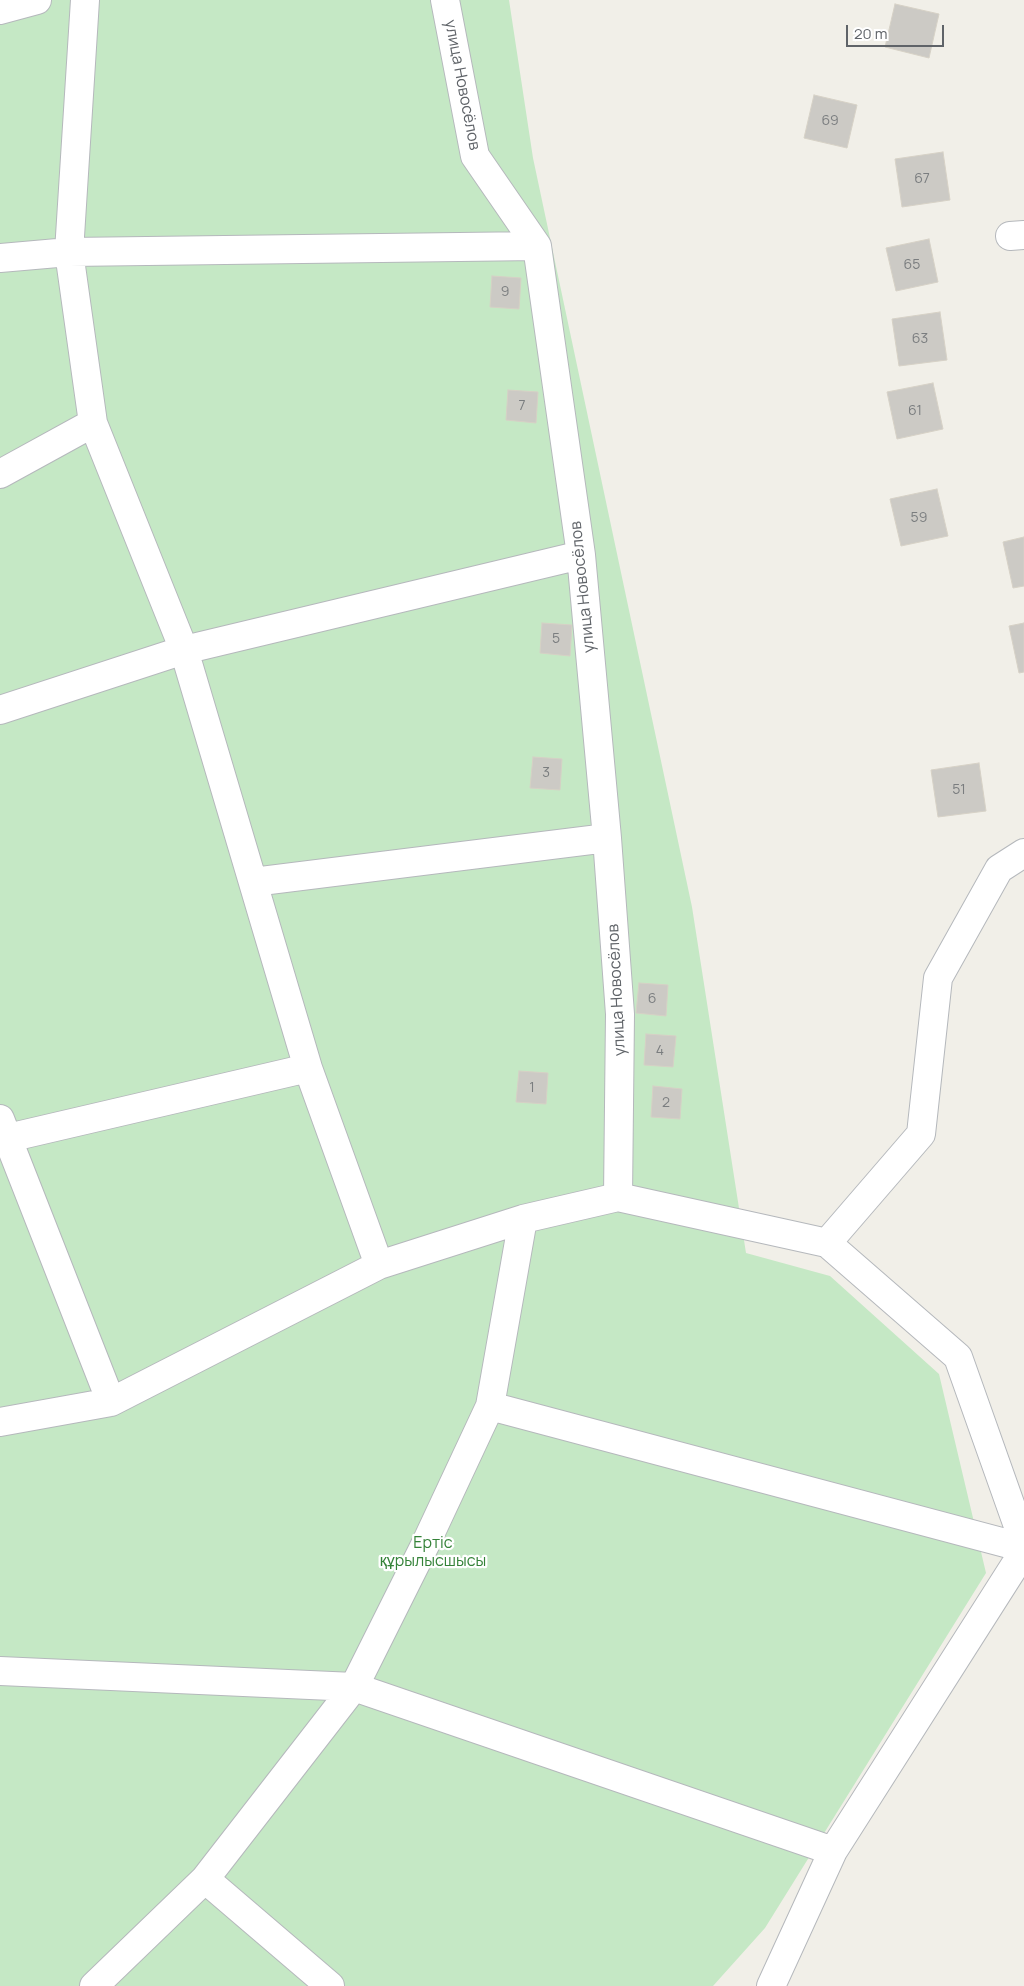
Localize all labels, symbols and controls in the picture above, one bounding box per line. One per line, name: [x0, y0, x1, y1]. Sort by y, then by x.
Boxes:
scale bar: [849, 15, 946, 47]
street label: улица Новосёлов: [440, 18, 484, 152]
text: 20 m: [854, 23, 887, 44]
house number: 69: [821, 113, 839, 129]
house number: 67: [914, 171, 930, 187]
house number: 65: [904, 257, 920, 273]
house number: 9: [501, 284, 509, 300]
house number: 63: [912, 331, 928, 347]
house number: 7: [518, 398, 526, 414]
house number: 61: [908, 403, 922, 419]
house number: 59: [911, 510, 927, 526]
street label: улица Новосёлов: [567, 520, 599, 654]
house number: 5: [552, 631, 560, 647]
house number: 3: [542, 765, 550, 781]
house number: 51: [952, 782, 966, 798]
street label: улица Новосёлов: [604, 923, 630, 1057]
house number: 6: [648, 991, 656, 1007]
house number: 4: [656, 1043, 664, 1059]
house number: 1: [529, 1080, 535, 1096]
house number: 2: [662, 1095, 670, 1111]
park label: Ертіс құрылысшысы: [380, 1534, 486, 1572]

